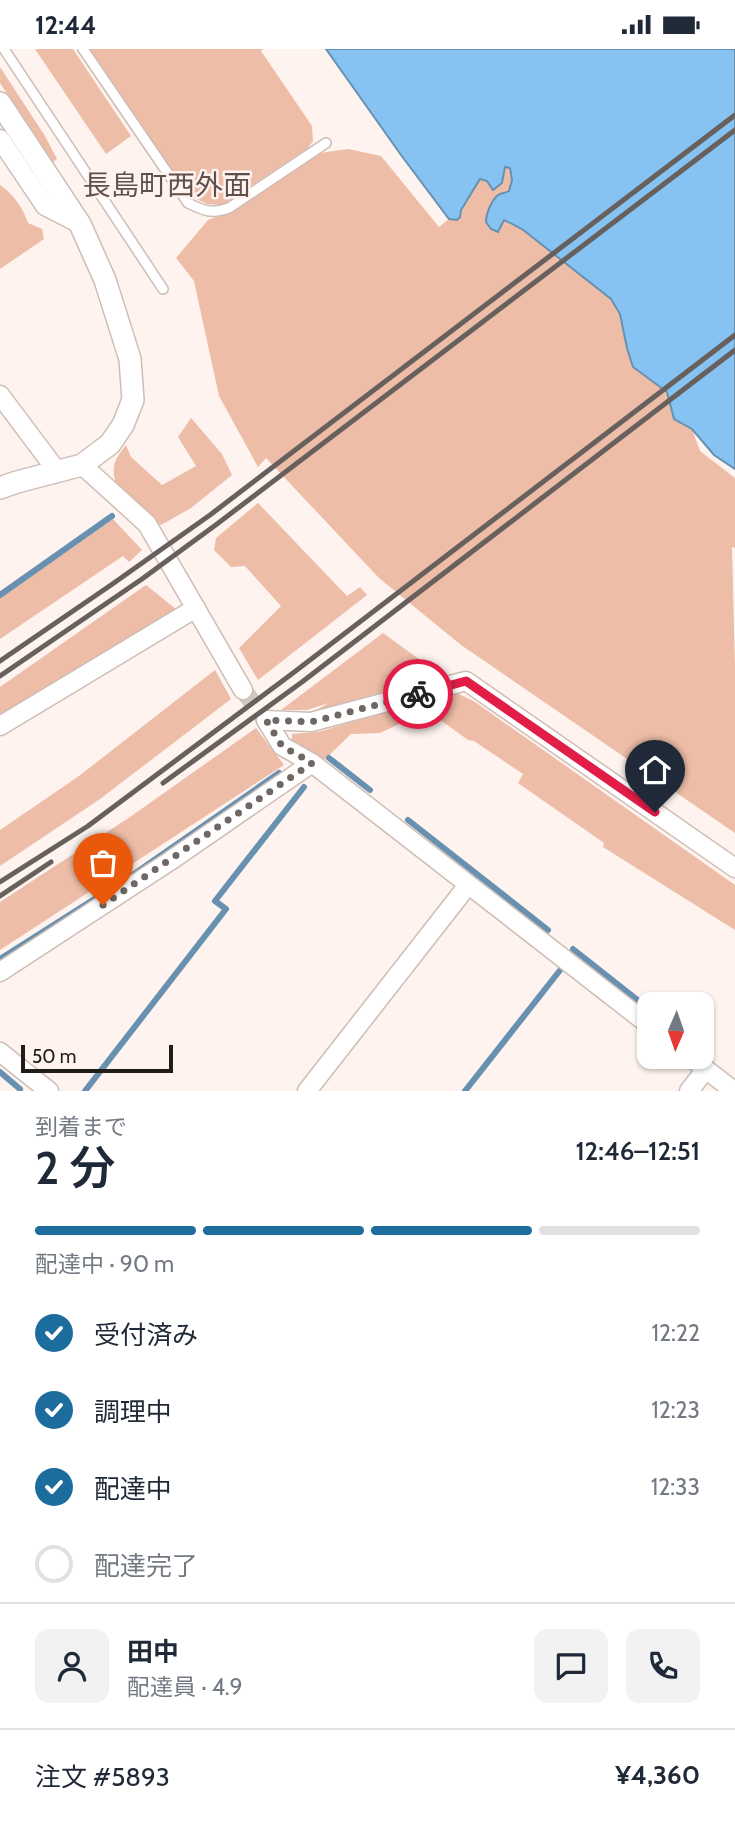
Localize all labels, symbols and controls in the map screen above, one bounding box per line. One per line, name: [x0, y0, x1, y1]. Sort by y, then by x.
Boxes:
text: 12:44: [35, 9, 96, 41]
district label: 長島町西外面: [83, 168, 251, 202]
courier: [383, 659, 453, 729]
icon: bike: [399, 675, 437, 713]
pin: [625, 740, 685, 812]
icon: home: [636, 751, 674, 789]
pin: [73, 833, 133, 905]
icon: bag: [84, 844, 122, 882]
north arrow: [637, 992, 714, 1069]
map controls: [637, 992, 714, 1069]
scale bar: [21, 1042, 173, 1074]
text: 50 m: [32, 1045, 76, 1068]
text: 到着まで: [35, 1113, 127, 1141]
text: 12:46–12:51: [575, 1135, 700, 1167]
text: 2 分: [35, 1140, 116, 1196]
text: 配達中 · 90 m: [35, 1250, 174, 1278]
icon: check: [35, 1314, 73, 1352]
text: 受付済み: [94, 1319, 198, 1351]
text: 12:22: [652, 1319, 700, 1347]
icon: check: [35, 1391, 73, 1429]
text: 調理中: [94, 1396, 172, 1428]
text: 12:23: [651, 1396, 700, 1424]
icon: check: [35, 1468, 73, 1506]
text: 配達中: [94, 1473, 172, 1505]
text: 12:33: [651, 1473, 700, 1501]
text: 配達完了: [94, 1550, 198, 1582]
button: person: [35, 1629, 109, 1703]
button: chat: [534, 1629, 608, 1703]
button: phone: [626, 1629, 700, 1703]
text: 田中: [127, 1636, 179, 1668]
text: 配達員 · 4.9: [127, 1673, 243, 1701]
text: ¥4,360: [615, 1759, 700, 1791]
text: 注文 #5893: [35, 1761, 170, 1793]

